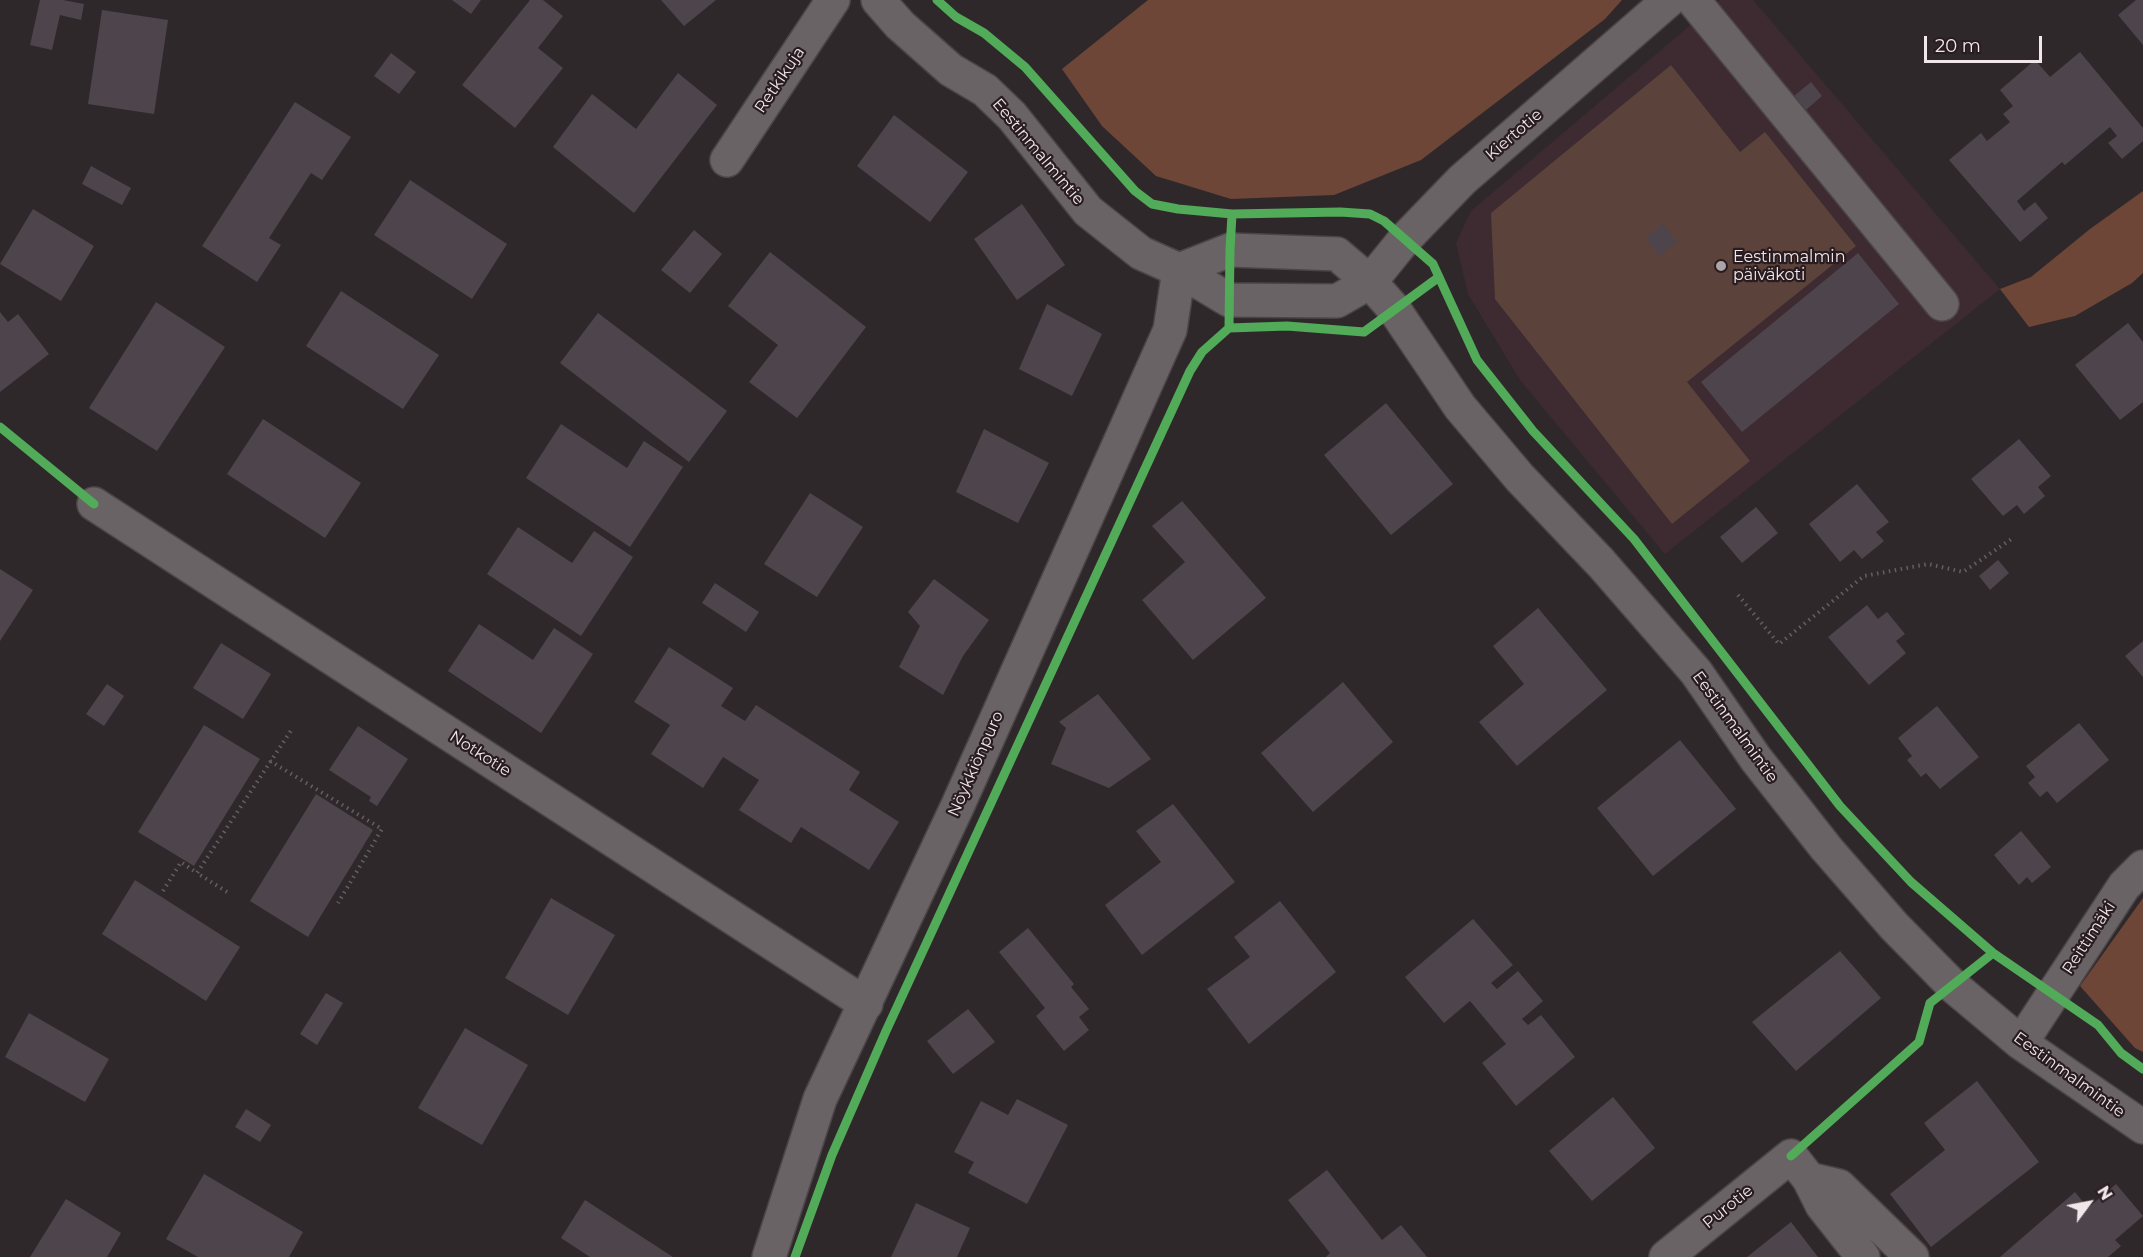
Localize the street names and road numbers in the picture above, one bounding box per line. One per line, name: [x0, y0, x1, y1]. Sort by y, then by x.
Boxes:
street label: Retkikuja: [751, 43, 809, 117]
street label: Eestinmalmintie: [988, 95, 1088, 209]
street label: Kiertotie: [1482, 105, 1546, 165]
street label: Eestinmalmintie: [1688, 668, 1782, 786]
street label: Nöykkiönpuro: [944, 708, 1008, 820]
street label: Notkotie: [446, 727, 514, 781]
street label: Reittimäki: [2058, 898, 2120, 978]
street label: Eestinmalmintie: [2010, 1028, 2128, 1122]
street label: Purotie: [1699, 1181, 1757, 1233]

